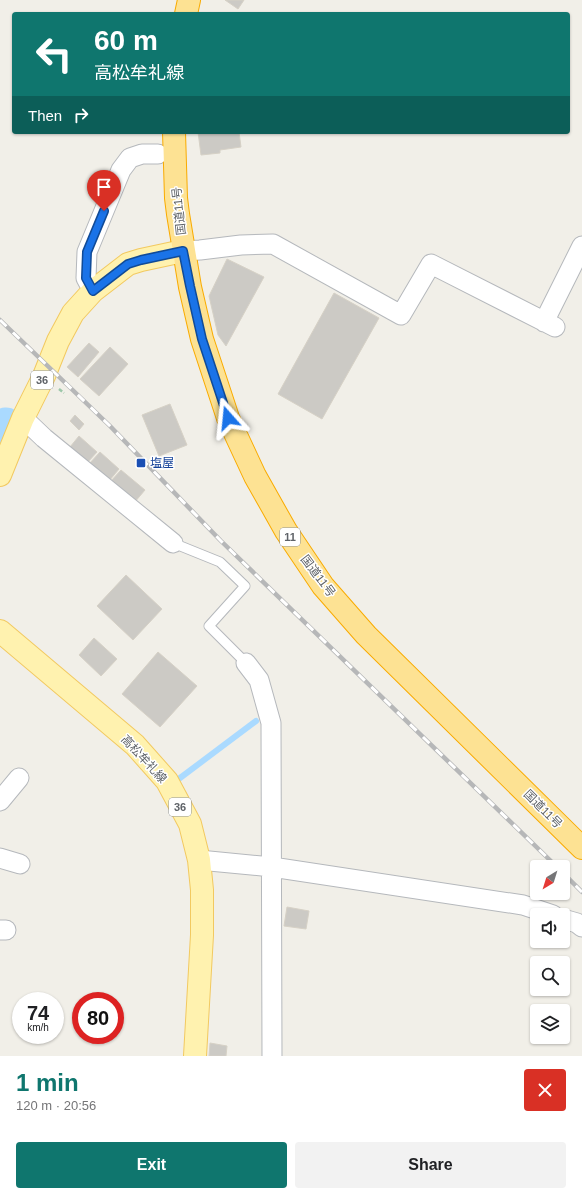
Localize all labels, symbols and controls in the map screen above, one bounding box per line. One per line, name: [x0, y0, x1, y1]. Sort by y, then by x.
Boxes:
text: 60 m: [94, 25, 158, 56]
icon: left: [28, 28, 80, 80]
text: 高松牟礼線: [94, 63, 184, 83]
icon: right: [70, 104, 92, 126]
text: Then: [28, 107, 62, 124]
pin: [87, 170, 121, 211]
icon: arrive: [93, 176, 115, 198]
street label: 国道11号: [170, 186, 188, 236]
road number: 36: [31, 371, 53, 389]
position arrow: [207, 397, 249, 439]
place label: 塩屋: [150, 456, 174, 470]
marker: 塩屋: [135, 457, 147, 469]
road number: 11: [280, 528, 300, 546]
street label: 国道11号: [298, 552, 338, 600]
street label: 高松牟礼線: [118, 732, 170, 786]
street label: 国道11号: [521, 787, 565, 831]
road number: 36: [169, 798, 191, 816]
north arrow: [530, 860, 570, 900]
map controls: [530, 860, 570, 1044]
button: sound: [530, 908, 570, 948]
button: search: [530, 956, 570, 996]
speed limit sign: 80: [72, 992, 124, 1044]
text: 74: [27, 1002, 49, 1024]
button: layers: [530, 1004, 570, 1044]
text: km/h: [27, 1022, 49, 1033]
text: 1 min: [16, 1069, 79, 1096]
button: close: [524, 1069, 566, 1111]
text: 120 m · 20:56: [16, 1098, 96, 1113]
button: Exit: [16, 1142, 287, 1188]
button: Share: [295, 1142, 566, 1188]

